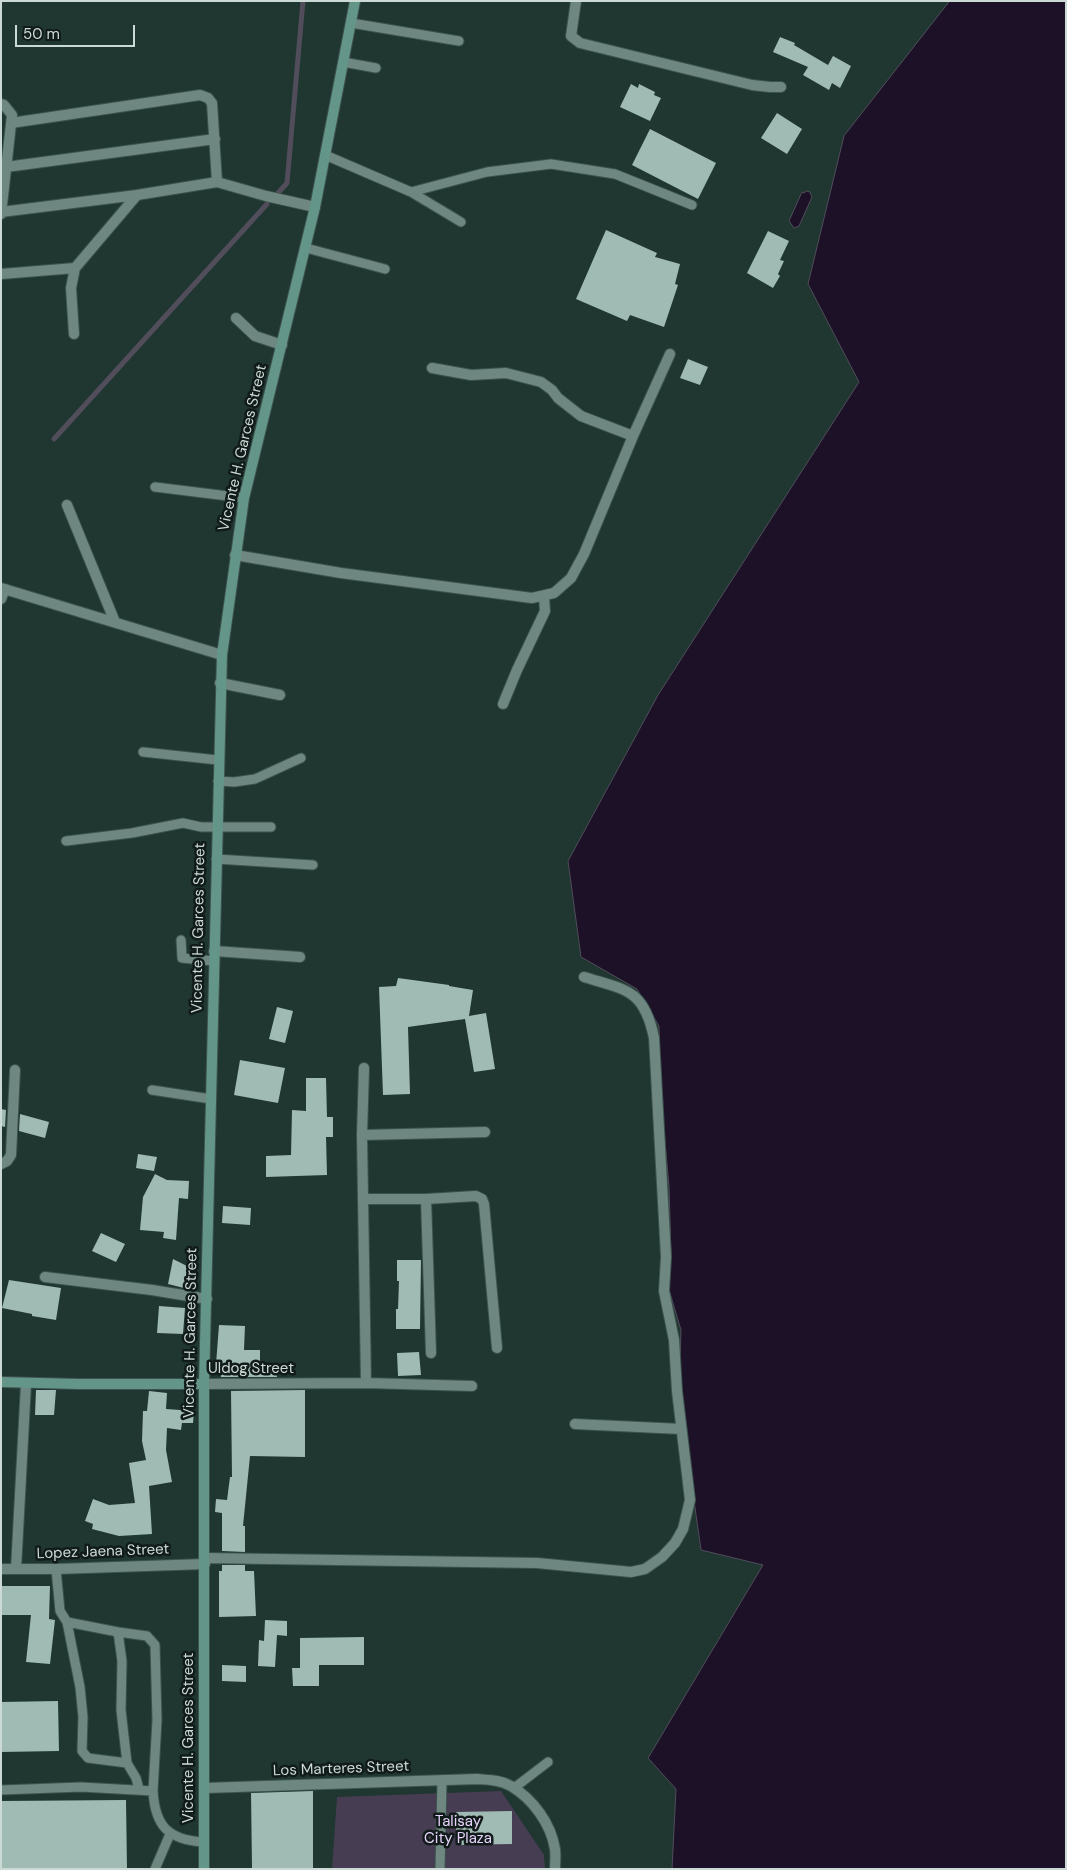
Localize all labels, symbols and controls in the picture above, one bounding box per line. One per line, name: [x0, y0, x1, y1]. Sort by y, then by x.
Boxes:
scale bar: [18, 15, 138, 47]
text: 50 m: [23, 24, 60, 44]
street label: Vicente H. Garces Street: [215, 363, 271, 533]
street label: Vicente H. Garces Street: [189, 843, 209, 1013]
street label: Vicente H. Garces Street: [181, 1248, 201, 1418]
street label: Uldog Street: [208, 1360, 294, 1378]
street label: Lopez Jaena Street: [36, 1541, 170, 1563]
street label: Vicente H. Garces Street: [180, 1653, 198, 1823]
street label: Los Marteres Street: [273, 1758, 409, 1780]
park label: Talisay City Plaza: [424, 1813, 492, 1848]

